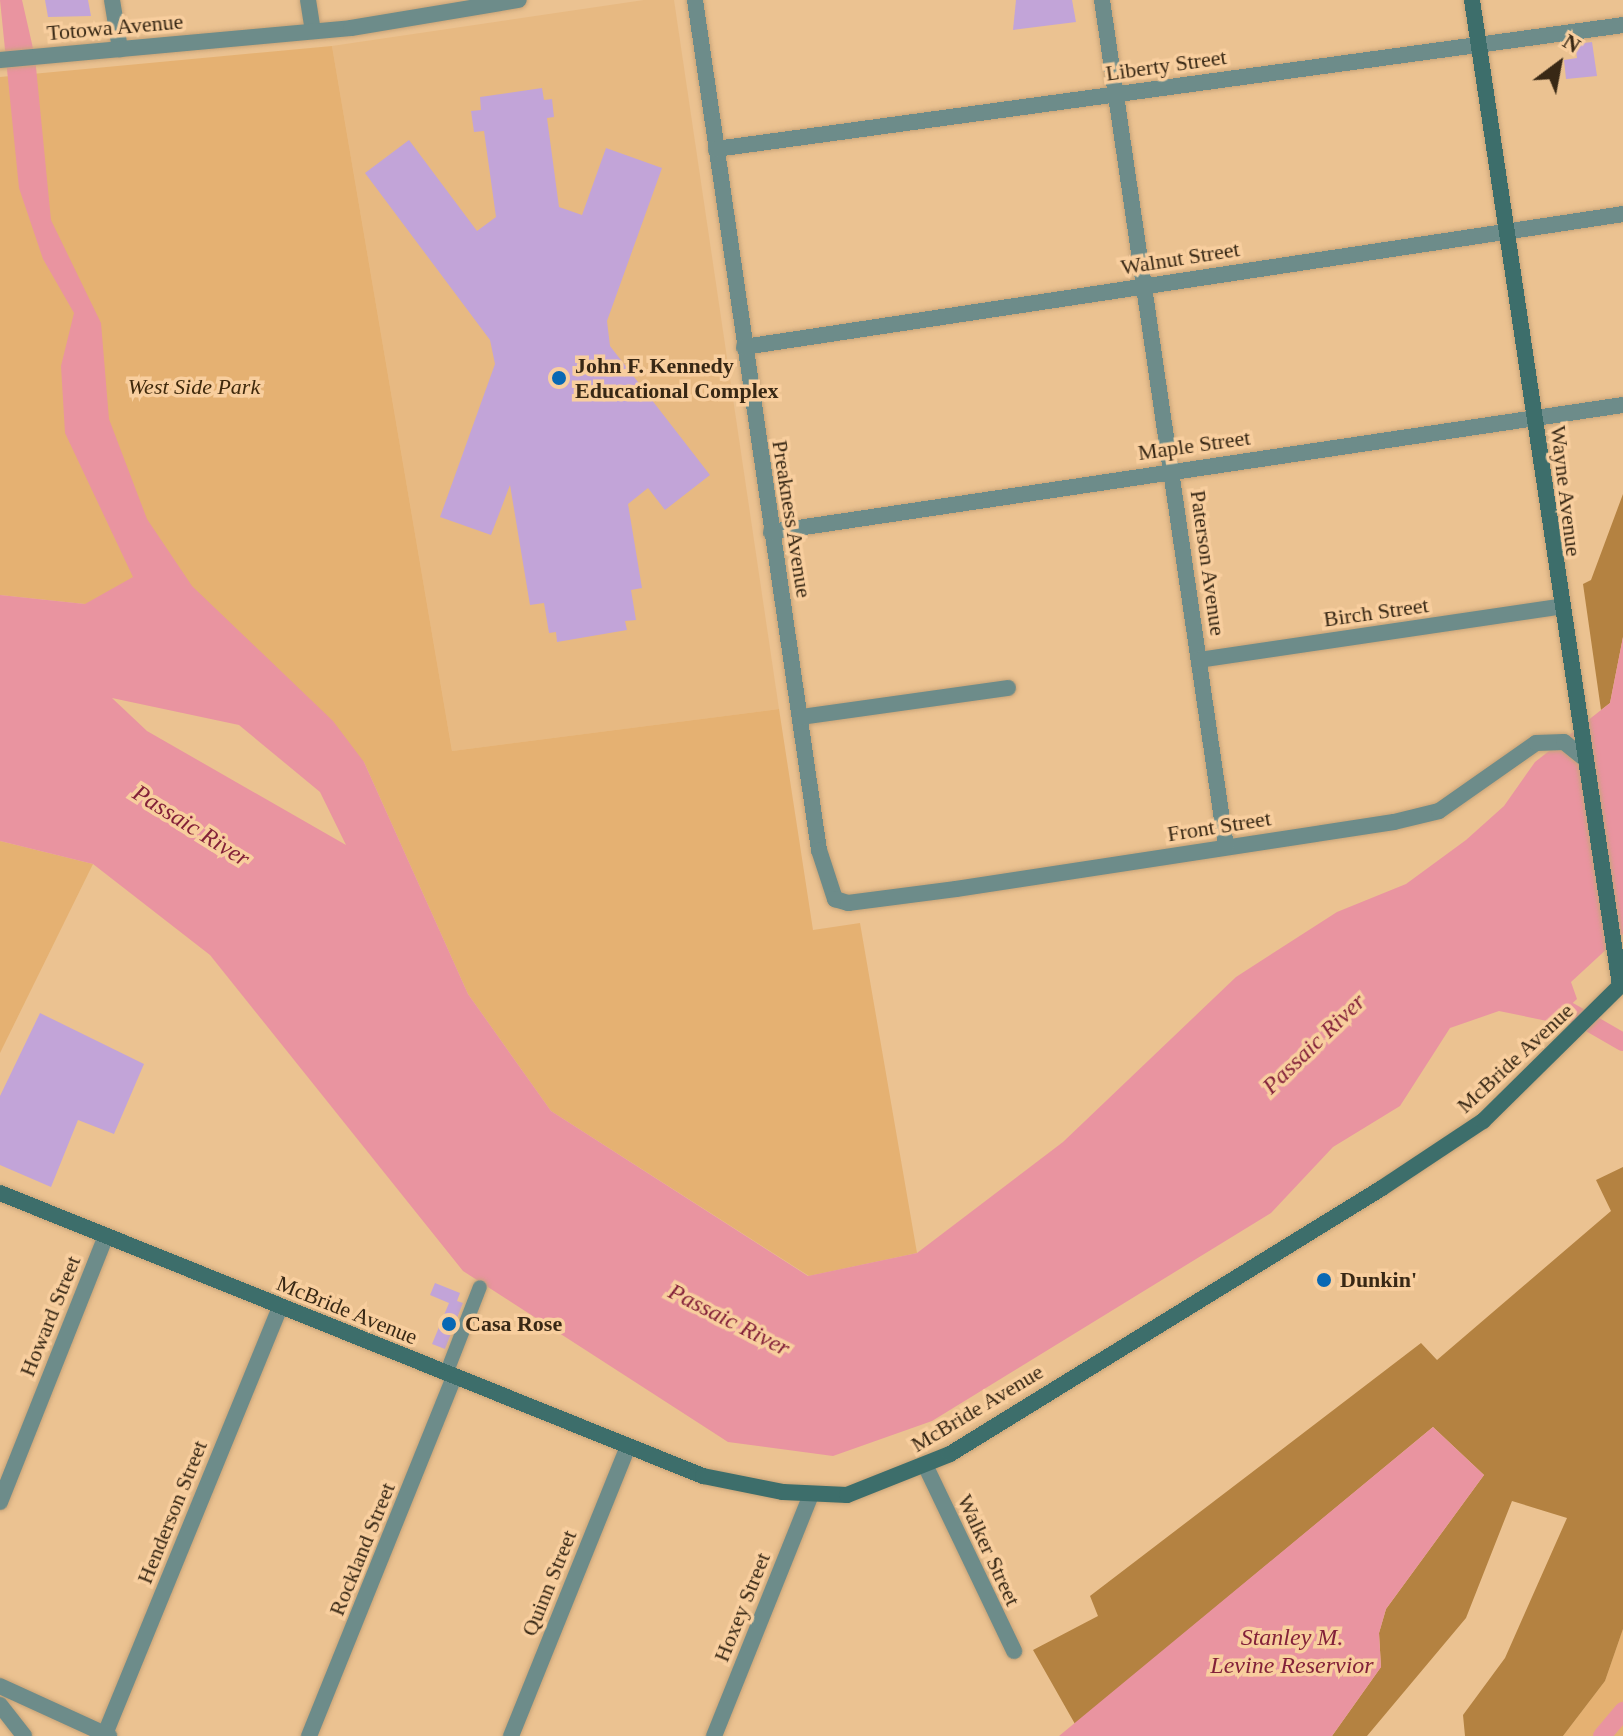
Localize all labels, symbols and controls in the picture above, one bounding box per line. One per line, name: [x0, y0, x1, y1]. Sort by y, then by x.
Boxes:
street label: Totowa Avenue: [45, 8, 185, 46]
north arrow: [1519, 24, 1599, 104]
text: N: [1559, 28, 1585, 58]
street label: Liberty Street: [1104, 43, 1228, 87]
street label: Walnut Street: [1119, 236, 1241, 280]
place label: John F. Kennedy Educational Complex: [575, 352, 779, 404]
marker: John F. Kennedy Educational Complex: [550, 369, 568, 387]
park label: West Side Park: [128, 374, 260, 400]
street label: Wayne Avenue: [1545, 423, 1587, 559]
street label: Maple Street: [1136, 424, 1252, 466]
street label: Preakness Avenue: [766, 438, 818, 600]
street label: Paterson Avenue: [1185, 488, 1231, 638]
street label: Birch Street: [1322, 592, 1430, 632]
water label: Passaic River: [127, 779, 255, 873]
street label: Front Street: [1165, 805, 1273, 847]
water label: Passaic River: [1256, 988, 1372, 1100]
street label: McBride Avenue: [1451, 997, 1579, 1119]
street label: Howard Street: [14, 1252, 86, 1380]
place label: Dunkin': [1340, 1267, 1417, 1293]
street label: McBride Avenue: [272, 1270, 422, 1350]
marker: Dunkin': [1315, 1271, 1333, 1289]
water label: Passaic River: [663, 1277, 795, 1363]
place label: Casa Rose: [465, 1311, 562, 1337]
marker: Casa Rose: [440, 1315, 458, 1333]
street label: McBride Avenue: [906, 1358, 1048, 1458]
street label: Henderson Street: [131, 1437, 213, 1587]
street label: Rockland Street: [323, 1479, 401, 1619]
street label: Walker Street: [952, 1490, 1026, 1610]
street label: Quinn Street: [516, 1526, 582, 1640]
street label: Hoxey Street: [708, 1549, 776, 1665]
water label: Stanley M. Levine Reservior: [1210, 1624, 1374, 1680]

